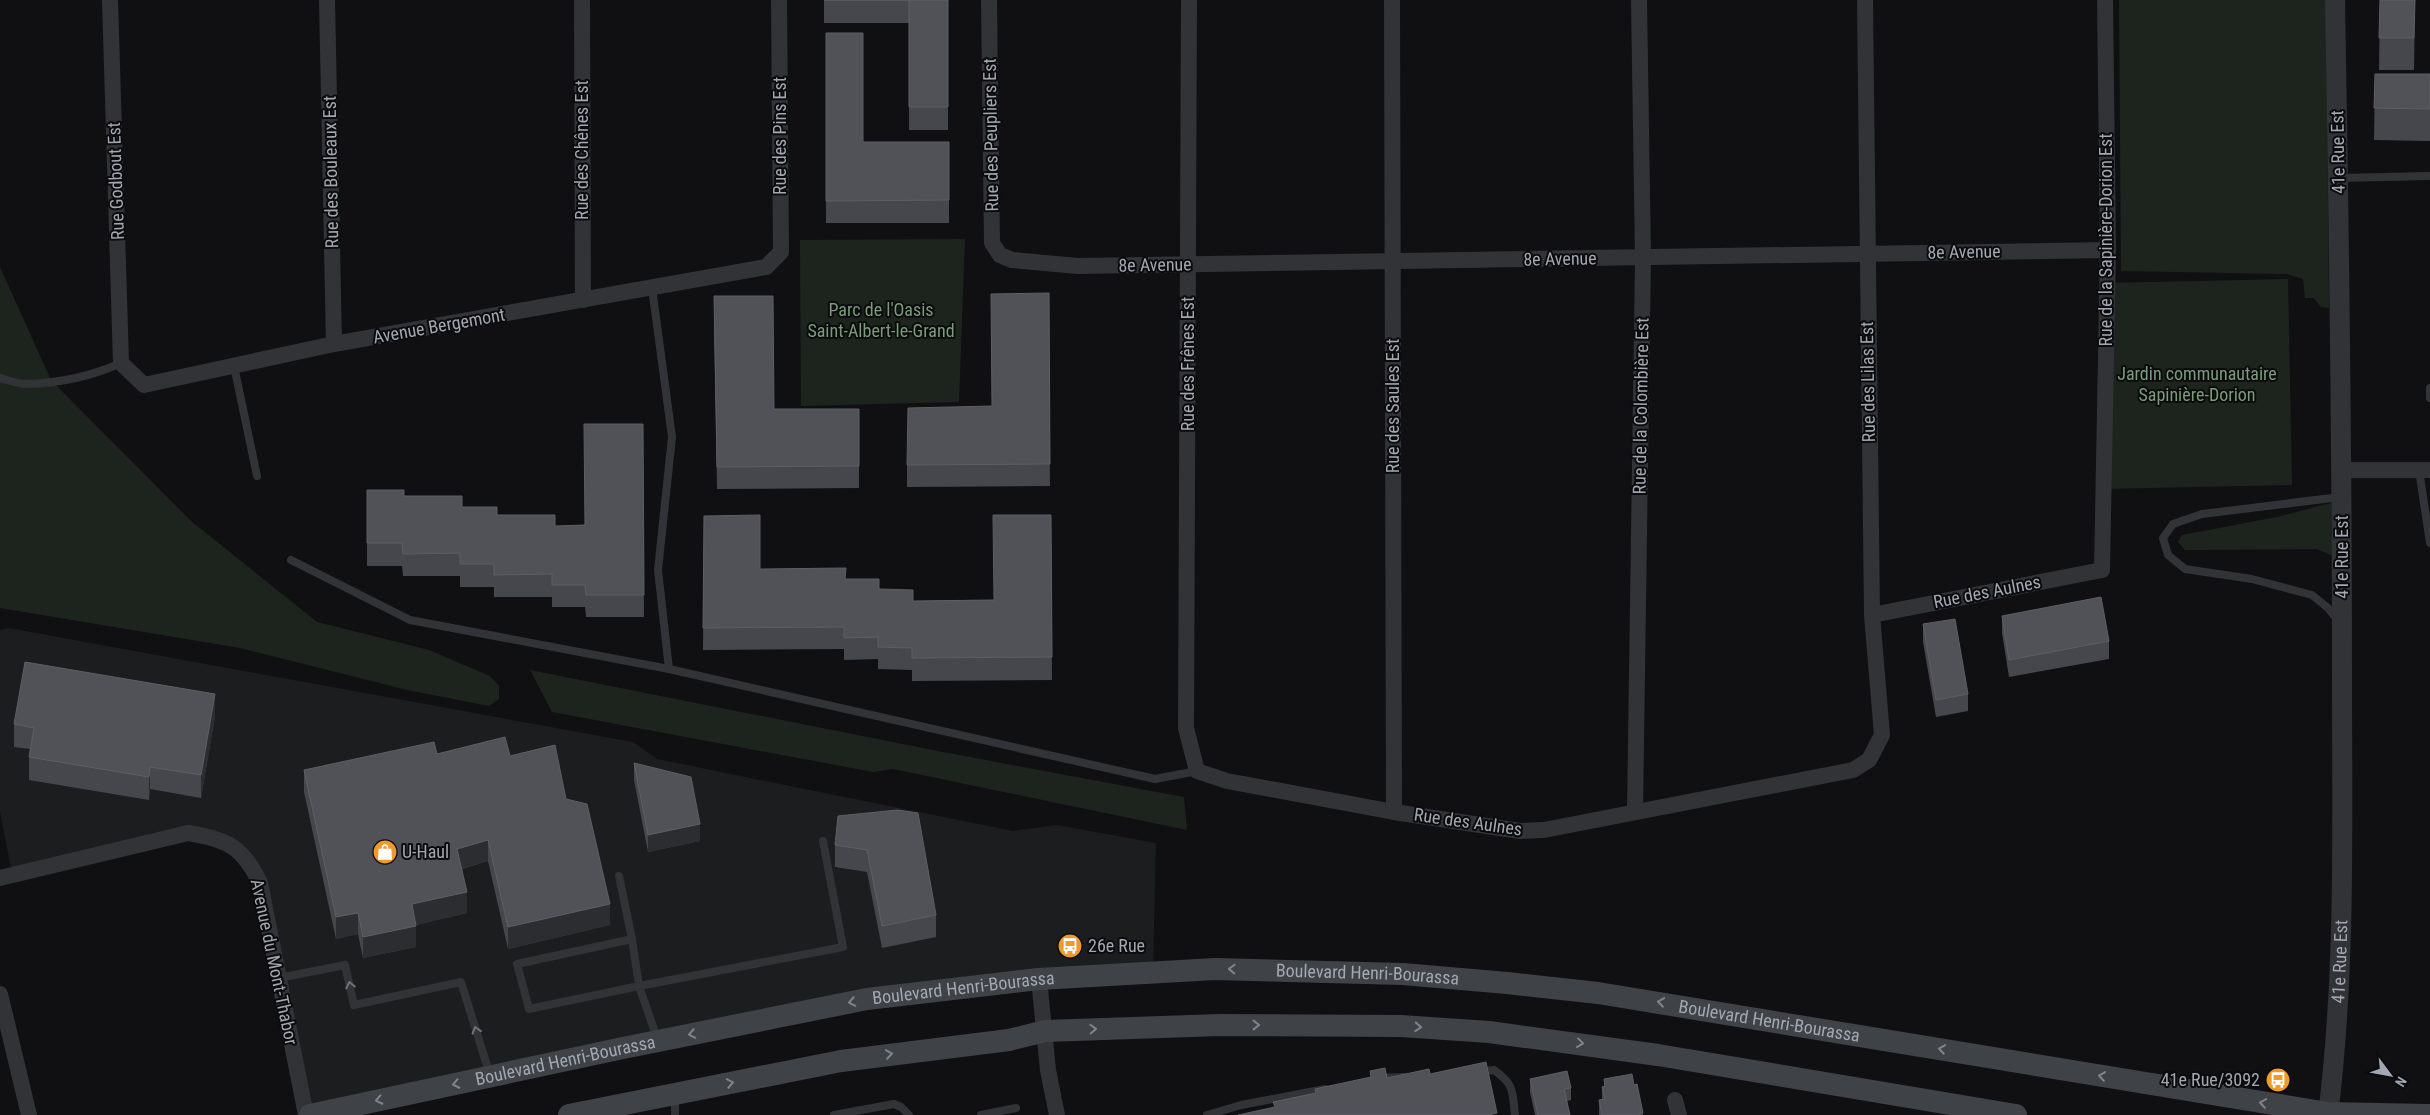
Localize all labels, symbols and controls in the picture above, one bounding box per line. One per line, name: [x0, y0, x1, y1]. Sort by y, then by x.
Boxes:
street label: Rue des Peupliers Est: [979, 58, 1002, 212]
street label: Rue des Pins Est: [769, 77, 790, 195]
street label: Rue des Chênes Est: [571, 80, 592, 220]
street label: Rue des Bouleaux Est: [319, 96, 342, 248]
street label: 41e Rue Est: [2326, 110, 2349, 194]
street label: Rue Godbout Est: [103, 122, 128, 240]
street label: Rue de la Sapinière-Dorion Est: [2095, 134, 2116, 346]
street label: 8e Avenue: [1927, 240, 2001, 263]
street label: 8e Avenue: [1523, 247, 1597, 270]
street label: 8e Avenue: [1118, 253, 1192, 276]
street label: Rue des Frênes Est: [1177, 297, 1198, 431]
park label: Parc de l'Oasis Saint-Albert-le-Grand: [807, 299, 955, 341]
street label: Avenue Bergemont: [371, 304, 506, 347]
street label: Rue de la Colombière Est: [1628, 317, 1653, 495]
street label: Rue des Lilas Est: [1856, 321, 1879, 443]
street label: Rue des Saules Est: [1382, 339, 1403, 473]
park label: Jardin communautaire Sapinière-Dorion: [2117, 363, 2277, 405]
street label: 41e Rue Est: [2331, 515, 2352, 599]
street label: Rue des Aulnes: [1931, 571, 2042, 612]
street label: Rue des Aulnes: [1413, 804, 1524, 839]
shop icon: U-Haul: [372, 839, 398, 865]
place label: U-Haul: [402, 841, 449, 862]
street label: Avenue du Mont-Thabor: [247, 877, 302, 1047]
street label: 41e Rue Est: [2327, 919, 2351, 1004]
bus stop icon: 26e Rue: [1057, 933, 1083, 959]
place label: 26e Rue: [1088, 935, 1145, 956]
street label: Boulevard Henri-Bourassa: [1276, 960, 1460, 989]
one-way arrow: [1228, 964, 1236, 975]
street label: Boulevard Henri-Bourassa: [871, 967, 1055, 1008]
one-way arrow: [345, 981, 356, 990]
street label: Boulevard Henri-Bourassa: [1677, 995, 1862, 1046]
one-way arrow: [847, 997, 856, 1007]
one-way arrow: [1657, 997, 1665, 1008]
one-way arrow: [1252, 1020, 1260, 1030]
one-way arrow: [1415, 1022, 1423, 1033]
one-way arrow: [1090, 1023, 1098, 1034]
one-way arrow: [472, 1026, 482, 1035]
one-way arrow: [688, 1029, 697, 1039]
street label: Boulevard Henri-Bourassa: [473, 1031, 657, 1089]
one-way arrow: [1576, 1038, 1584, 1048]
one-way arrow: [1938, 1044, 1946, 1055]
one-way arrow: [885, 1050, 894, 1060]
north arrow: [2365, 1050, 2415, 1100]
bus stop icon: 41e Rue/3092: [2265, 1067, 2291, 1093]
place label: 41e Rue/3092: [2161, 1069, 2260, 1090]
one-way arrow: [2098, 1071, 2107, 1081]
text: N: [2392, 1074, 2410, 1090]
one-way arrow: [451, 1078, 460, 1089]
one-way arrow: [725, 1078, 734, 1089]
one-way arrow: [375, 1094, 384, 1105]
one-way arrow: [2258, 1098, 2267, 1108]

